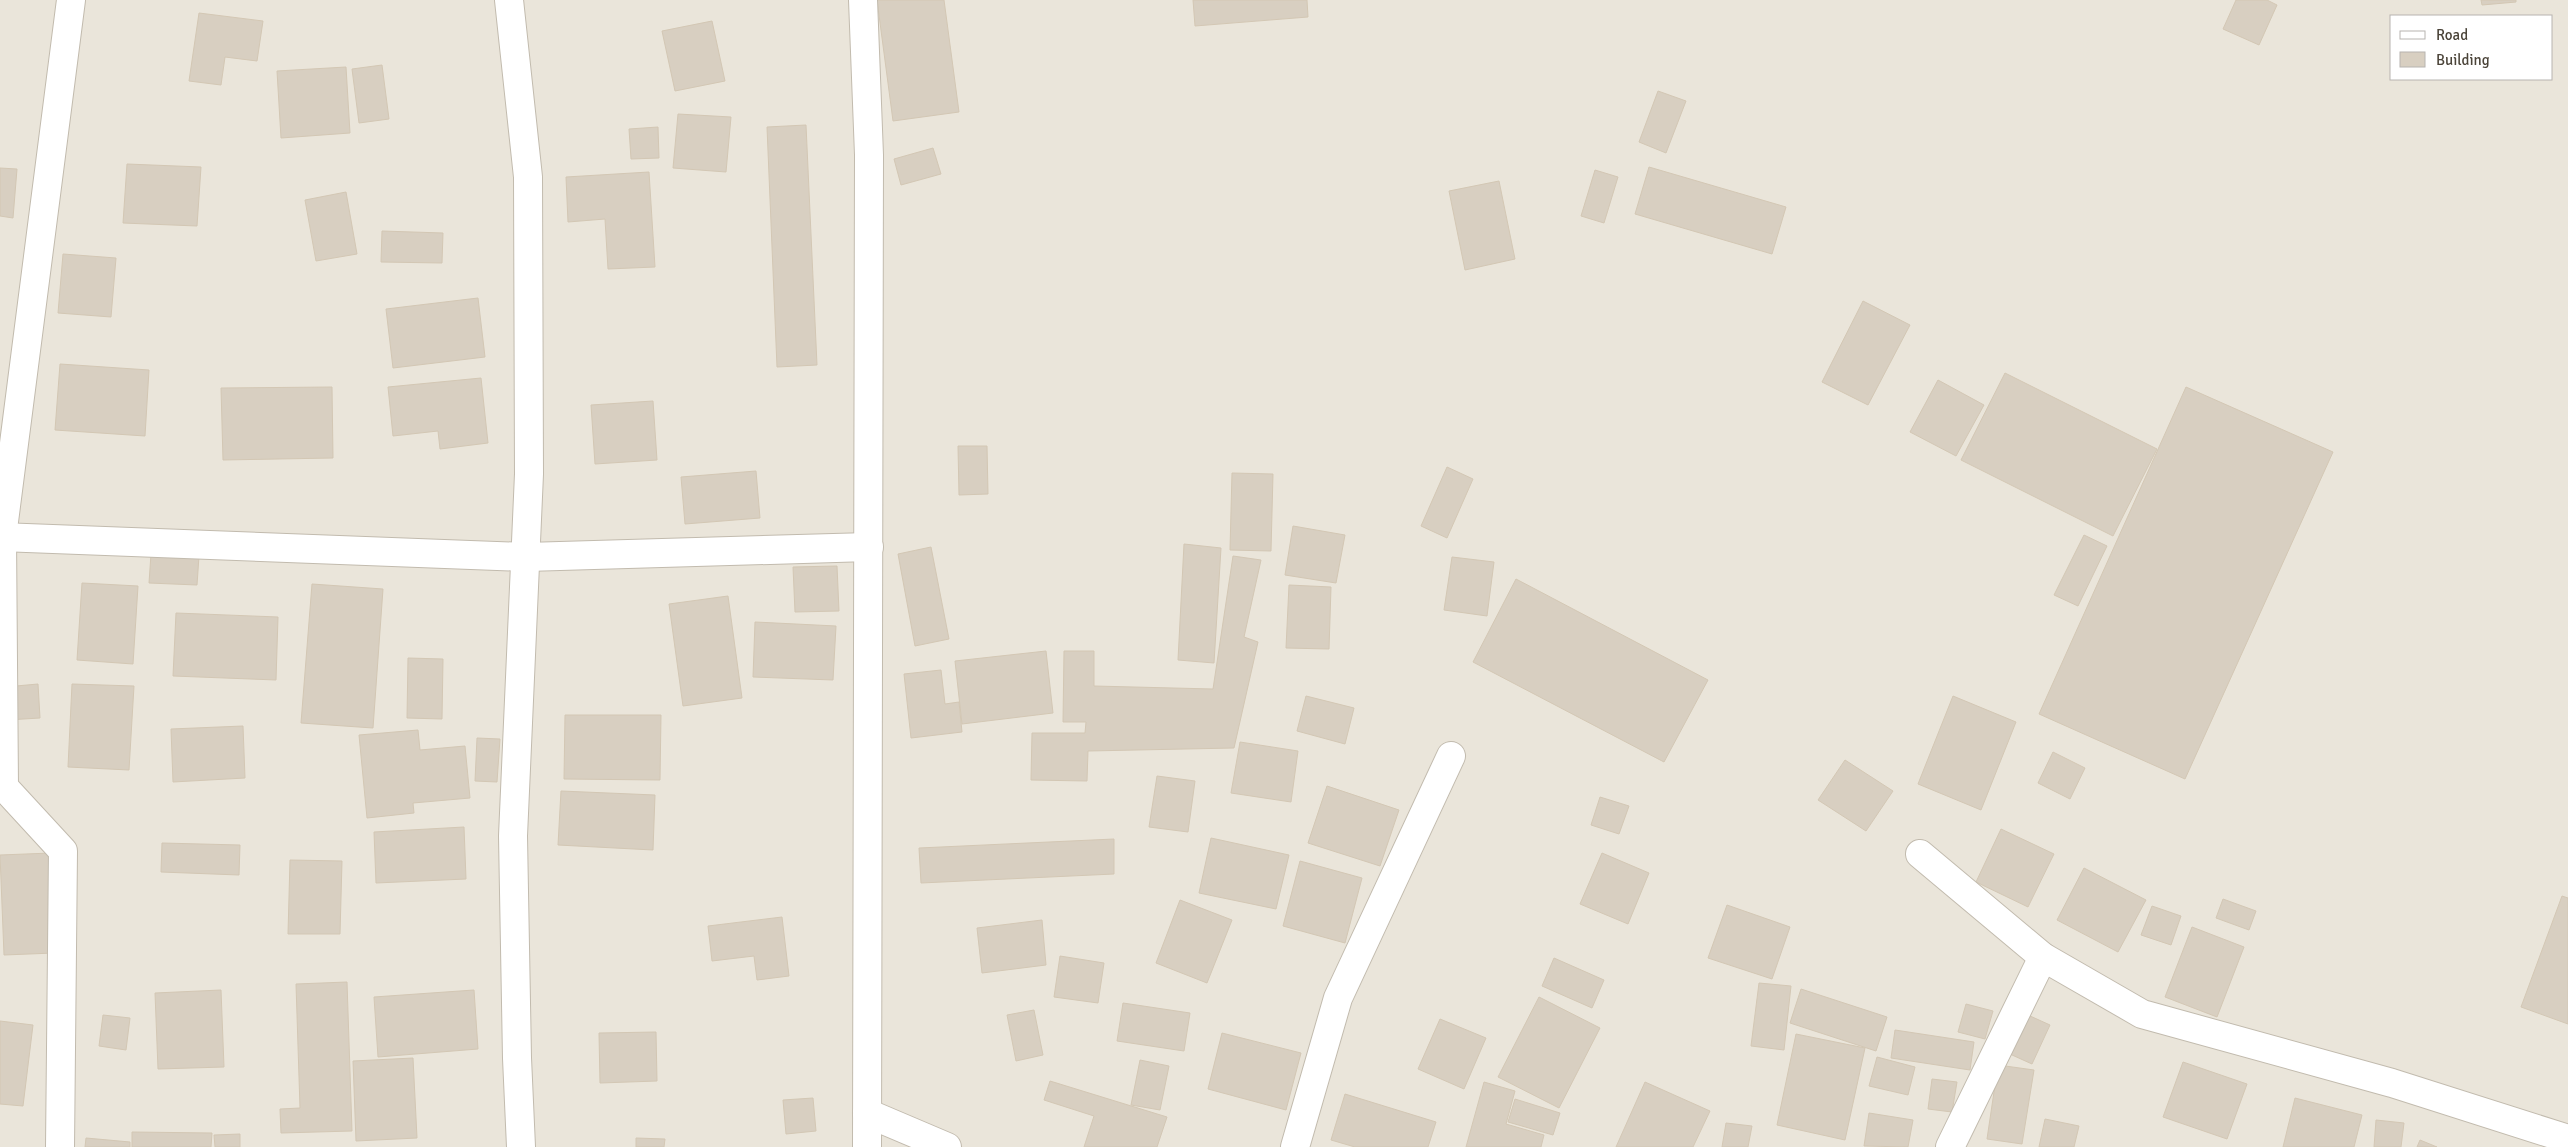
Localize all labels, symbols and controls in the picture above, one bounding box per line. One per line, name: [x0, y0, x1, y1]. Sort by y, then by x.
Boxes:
legend: [2390, 15, 2553, 80]
text: Road: [2436, 26, 2468, 44]
text: Building: [2436, 51, 2490, 69]

